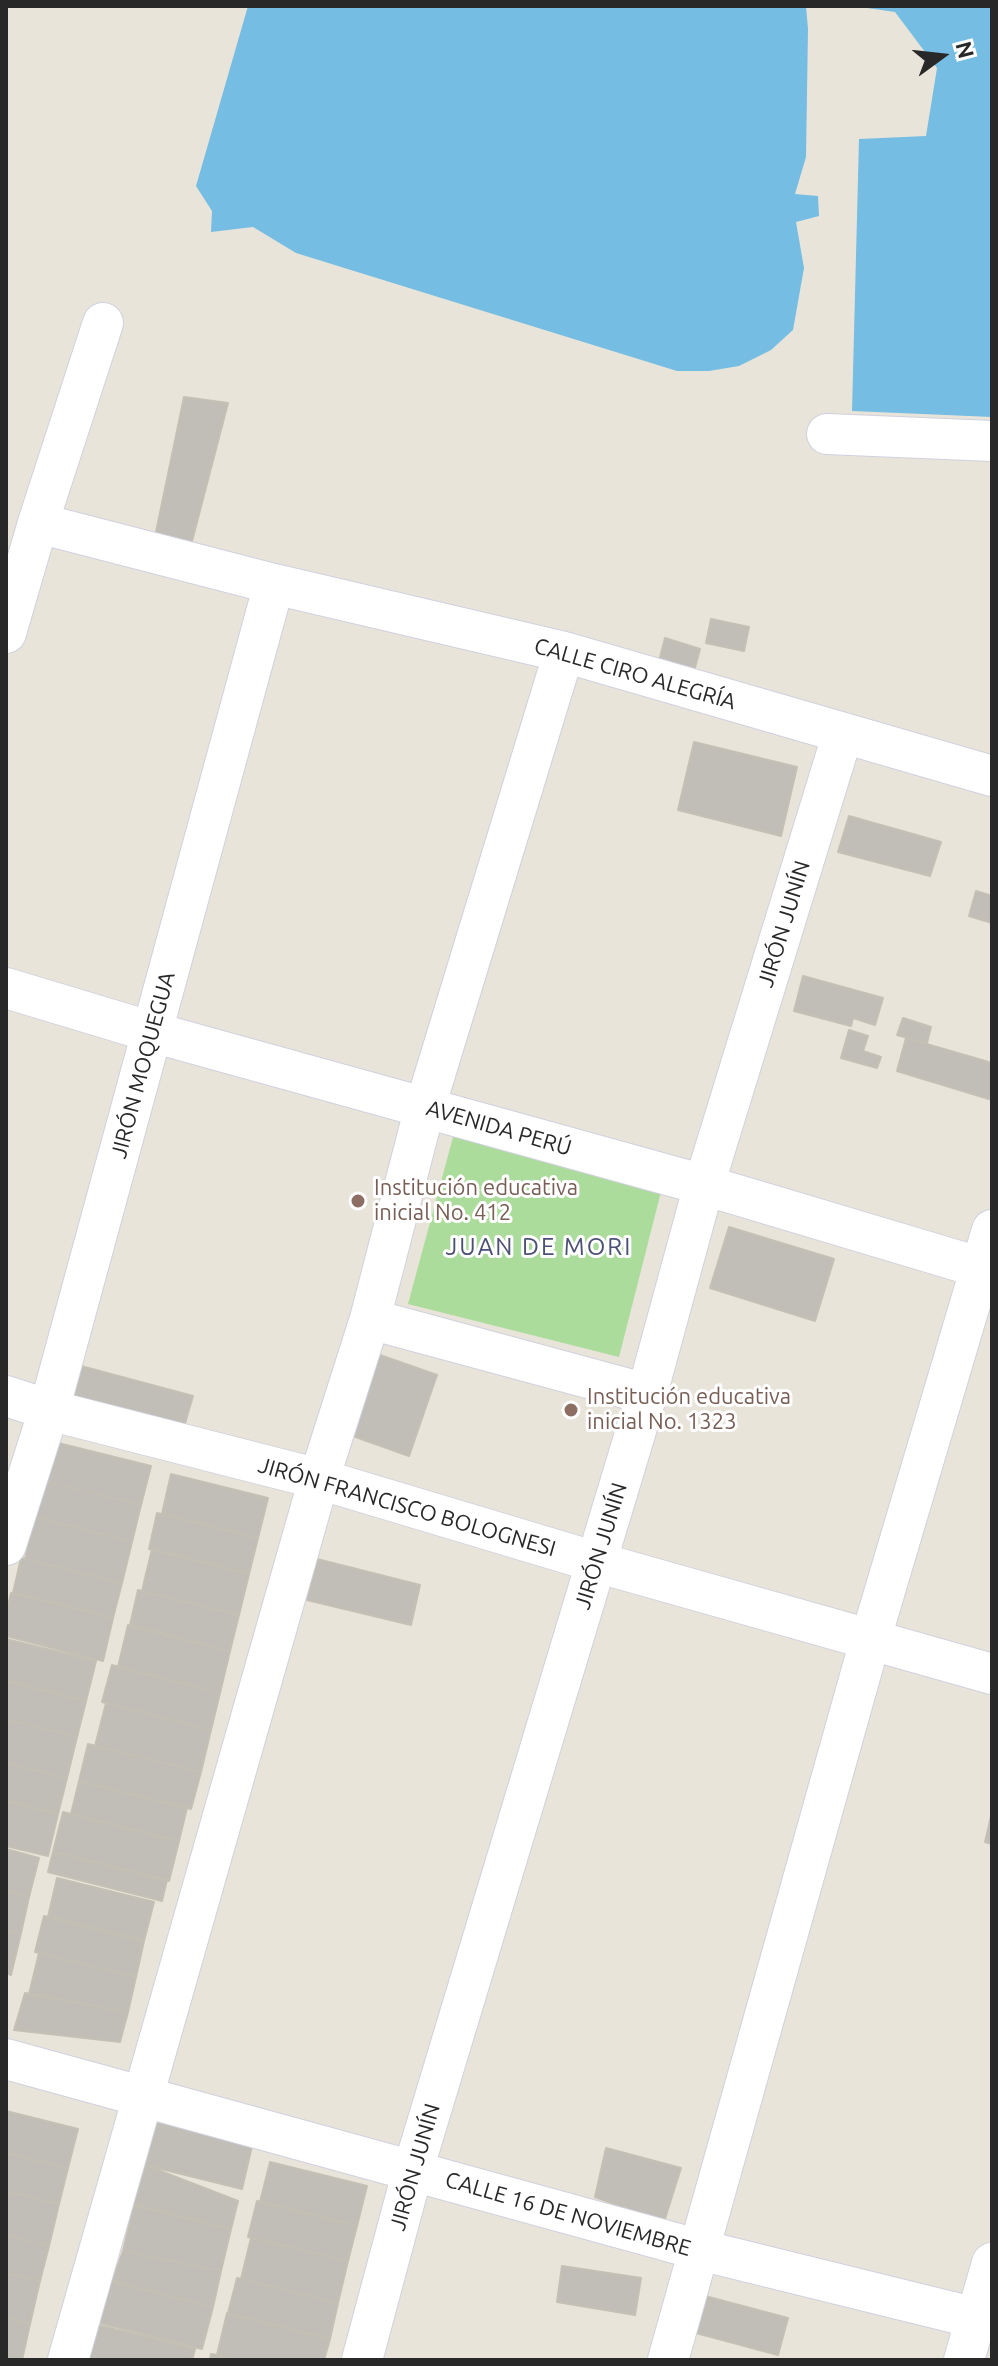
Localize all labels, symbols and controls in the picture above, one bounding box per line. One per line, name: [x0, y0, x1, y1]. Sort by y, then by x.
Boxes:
north arrow: [902, 16, 982, 96]
text: N: [951, 38, 980, 61]
street label: CALLE CIRO ALEGRÍA: [531, 633, 739, 715]
street label: JIRÓN JUNÍN: [752, 858, 816, 990]
street label: JIRÓN MOQUEGUA: [105, 969, 181, 1161]
street label: AVENIDA PERÚ: [423, 1095, 575, 1161]
place label: Institución educativa inicial No. 412: [374, 1175, 578, 1226]
marker: Institución educativa inicial No. 412: [349, 1192, 367, 1210]
district label: JUAN DE MORI: [446, 1233, 632, 1261]
place label: Institución educativa inicial No. 1323: [587, 1384, 791, 1436]
marker: Institución educativa inicial No. 1323: [562, 1401, 580, 1419]
street label: JIRÓN FRANCISCO BOLOGNESI: [255, 1452, 559, 1562]
street label: JIRÓN JUNÍN: [569, 1480, 633, 1612]
street label: JIRÓN JUNÍN: [384, 2100, 446, 2234]
street label: CALLE 16 DE NOVIEMBRE: [442, 2166, 694, 2262]

